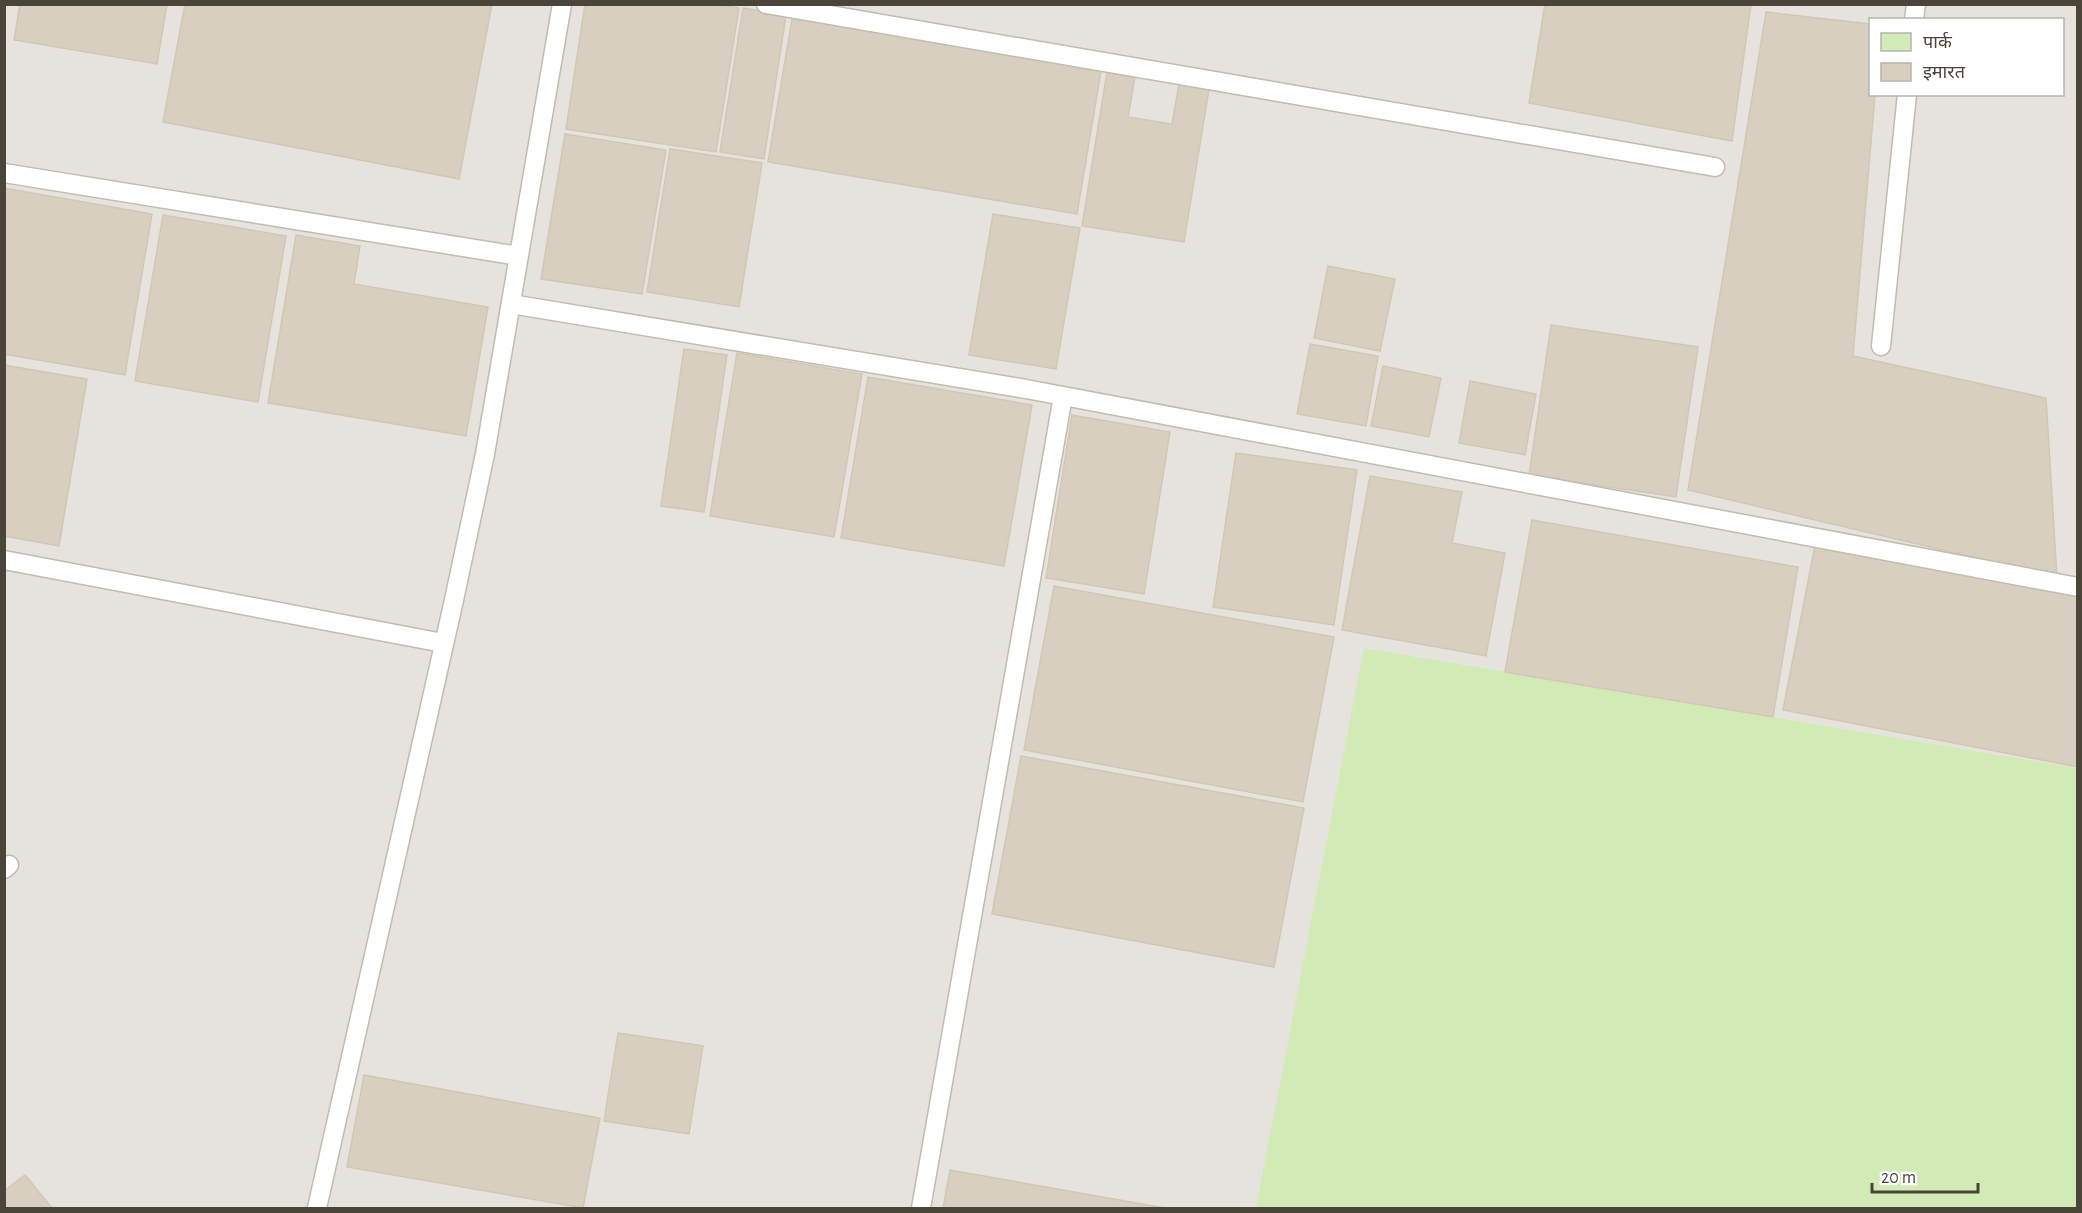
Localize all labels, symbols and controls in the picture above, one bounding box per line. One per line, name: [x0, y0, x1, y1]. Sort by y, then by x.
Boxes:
legend: [1869, 18, 2064, 96]
text: पार्क: [1923, 31, 1953, 52]
text: इमारत: [1923, 64, 1966, 82]
scale bar: [1872, 1156, 1978, 1194]
text: 20 m: [1881, 1169, 1916, 1187]

